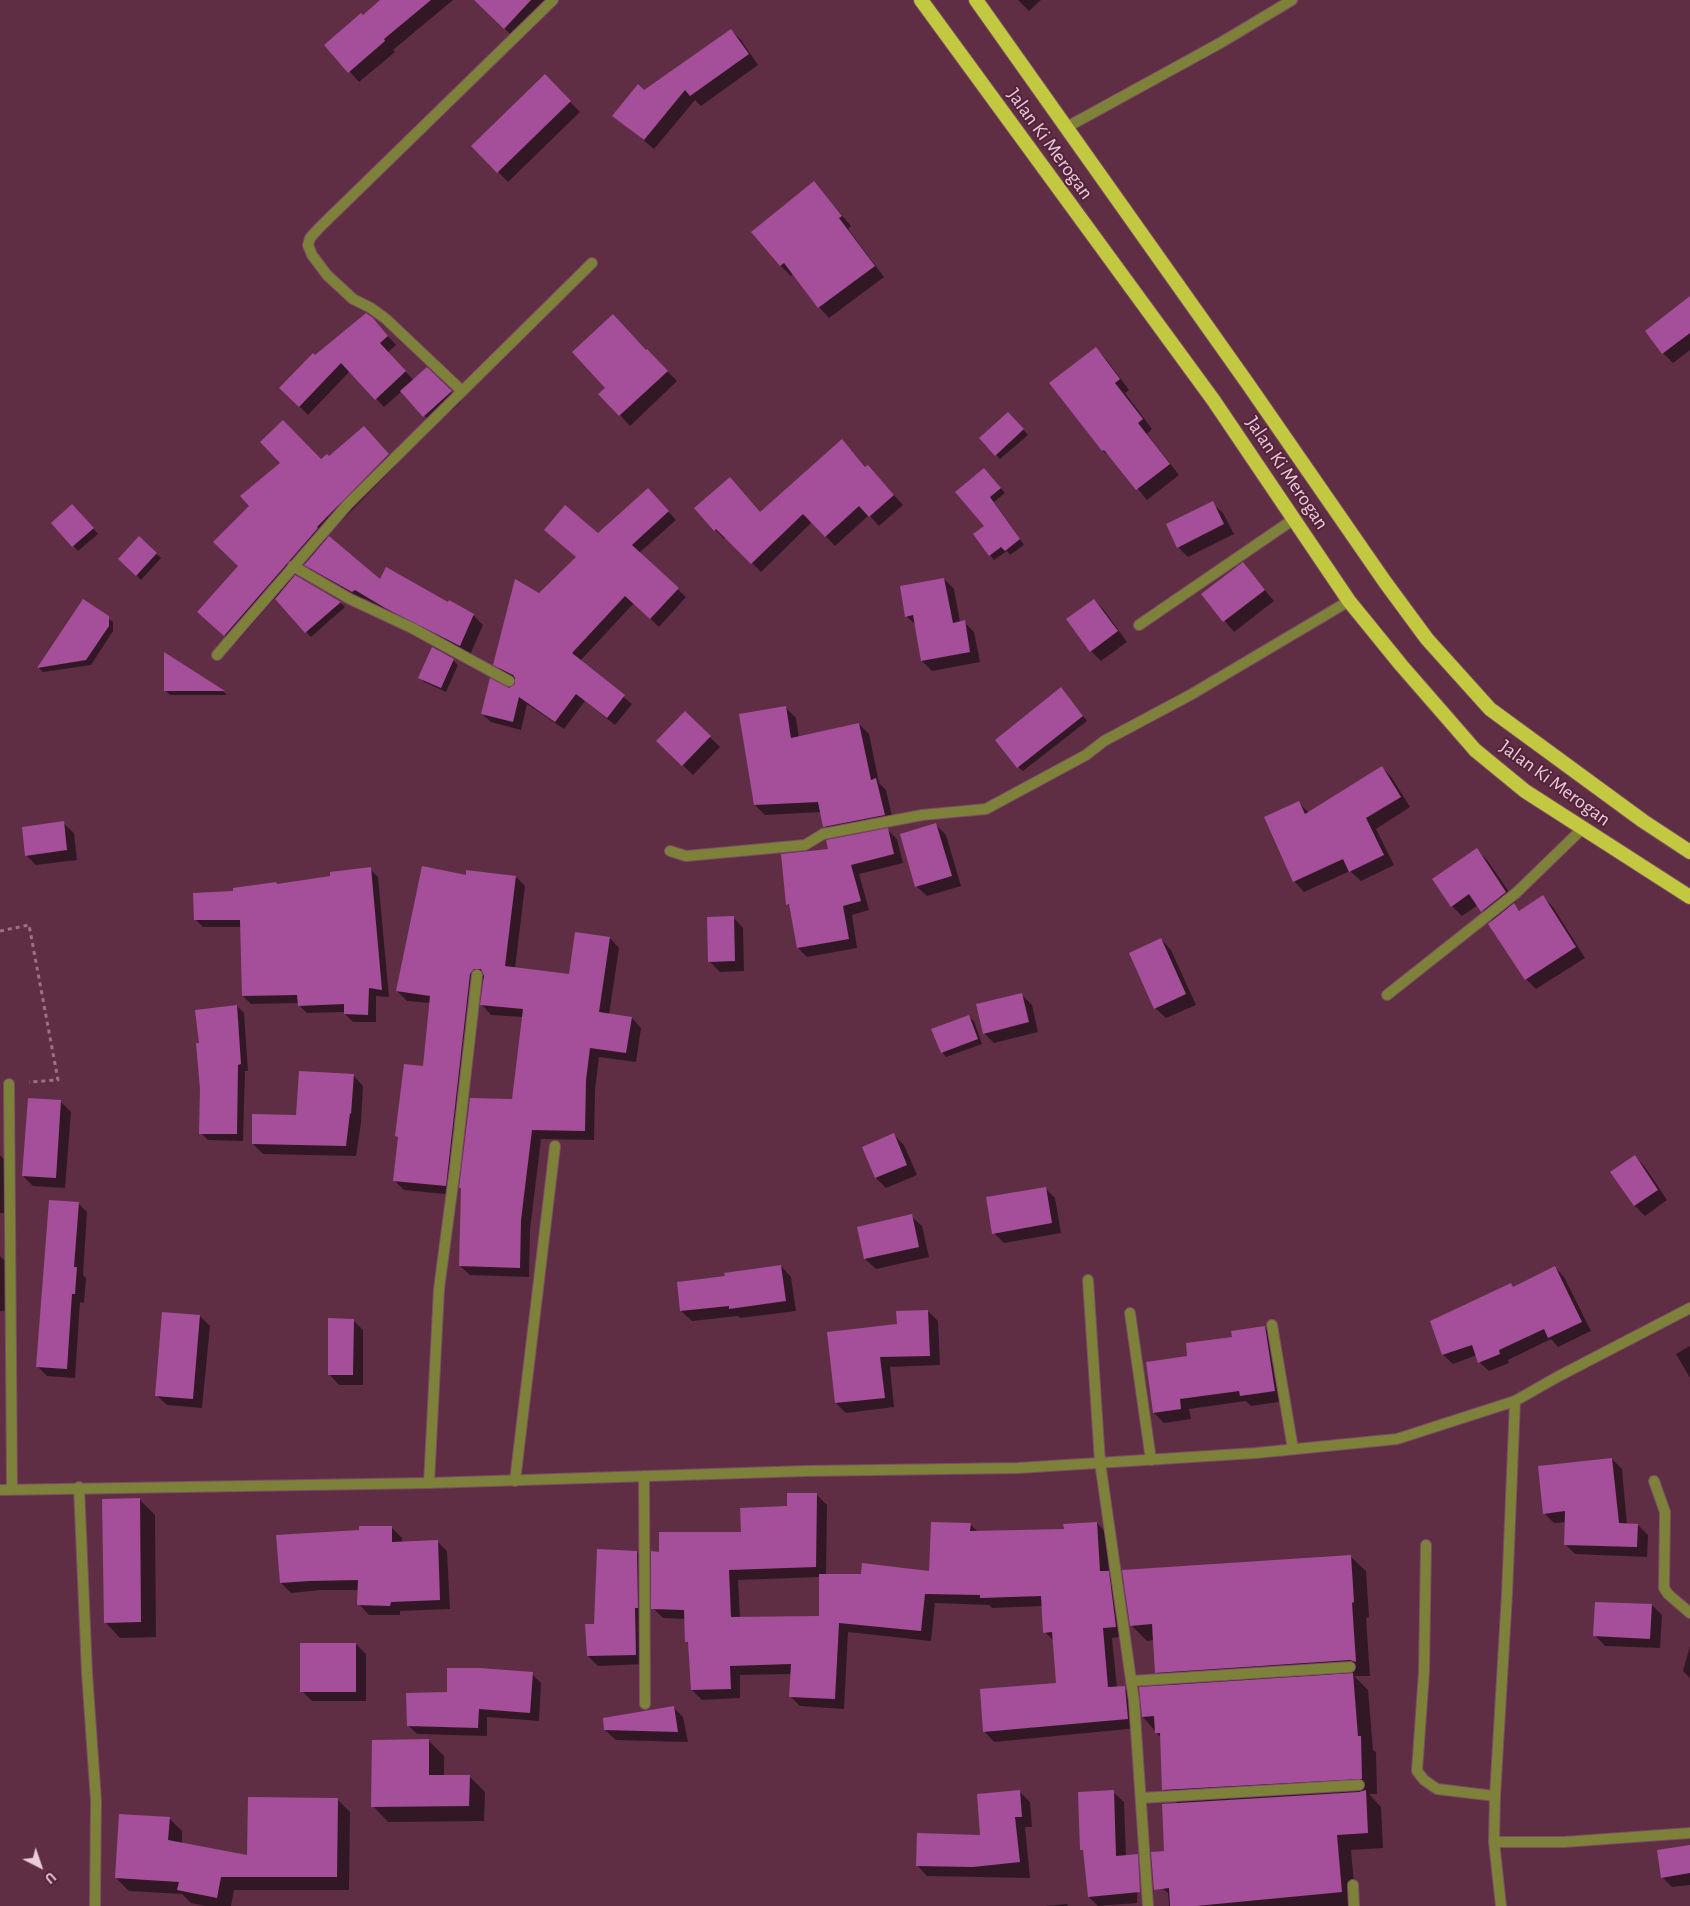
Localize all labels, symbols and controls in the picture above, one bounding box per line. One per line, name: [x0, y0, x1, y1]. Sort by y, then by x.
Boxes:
street label: Jalan Ki Merogan: [1002, 84, 1098, 204]
street label: Jalan Ki Merogan: [1240, 412, 1334, 534]
street label: Jalan Ki Merogan: [1495, 735, 1615, 831]
north arrow: [15, 1841, 65, 1891]
text: U: [42, 1869, 58, 1886]

